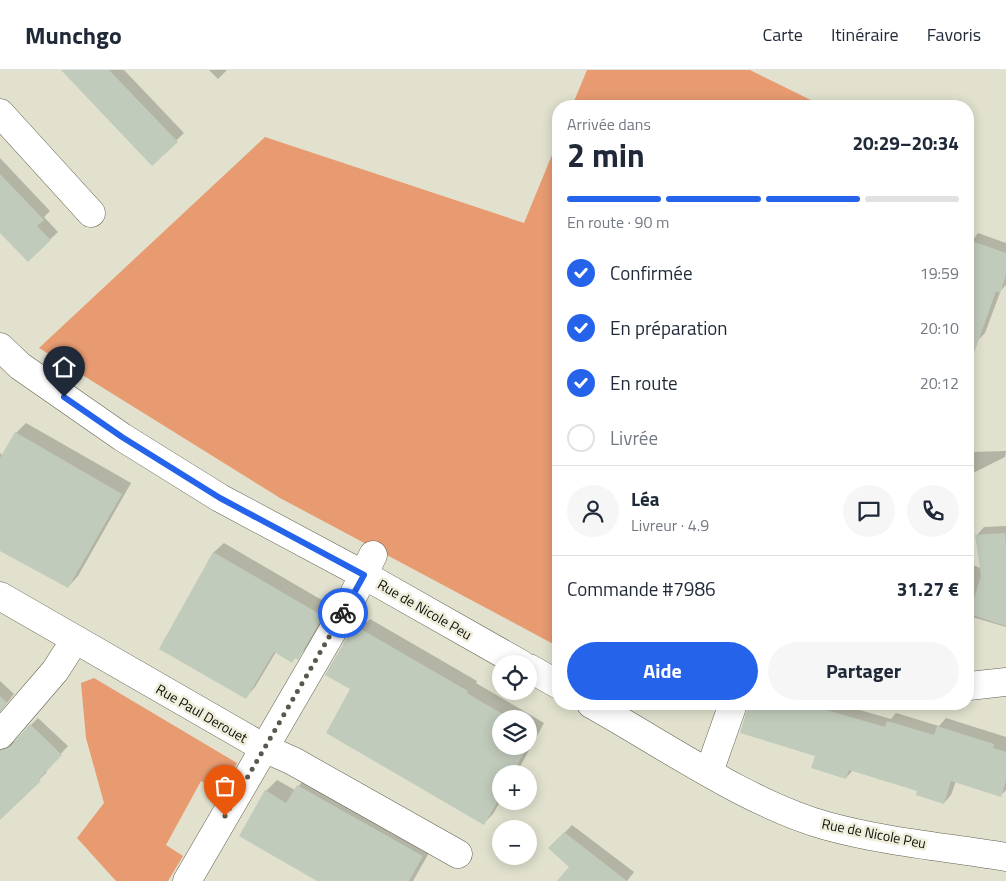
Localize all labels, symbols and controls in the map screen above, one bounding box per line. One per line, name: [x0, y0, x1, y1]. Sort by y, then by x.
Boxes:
text: Munchgo: [25, 17, 122, 53]
text: Carte: [762, 21, 803, 48]
text: Itinéraire: [831, 21, 899, 48]
text: Favoris: [927, 21, 981, 48]
text: Arrivée dans: [567, 112, 651, 136]
text: 20:29–20:34: [852, 128, 959, 157]
text: 2 min: [567, 131, 645, 179]
text: En route · 90 m: [567, 210, 669, 234]
text: Confirmée: [610, 258, 692, 287]
icon: check: [567, 259, 595, 287]
text: 19:59: [920, 261, 959, 285]
text: En préparation: [610, 313, 728, 342]
icon: check: [567, 314, 595, 342]
text: 20:10: [920, 316, 959, 340]
pin: [43, 346, 85, 397]
icon: home: [50, 353, 78, 381]
text: En route: [610, 368, 678, 397]
icon: check: [567, 369, 595, 397]
text: 20:12: [920, 371, 959, 395]
text: Livrée: [610, 423, 658, 452]
text: Léa: [631, 484, 659, 513]
button: person: [567, 485, 619, 537]
button: chat: [843, 485, 895, 537]
button: phone: [907, 485, 959, 537]
text: Livreur · 4.9: [631, 513, 709, 537]
street label: Rue de Nicole Peu: [374, 573, 476, 645]
text: Commande #7986: [567, 574, 716, 603]
text: 31.27 €: [897, 574, 959, 603]
courier: [318, 588, 368, 638]
icon: bike: [329, 599, 357, 627]
button: Aide: [567, 642, 758, 700]
button: Partager: [768, 642, 959, 700]
map controls: [492, 655, 537, 865]
button: locate: [492, 655, 537, 700]
street label: Rue Paul Derouet: [152, 678, 252, 748]
button: layers: [492, 710, 537, 755]
pin: [204, 765, 246, 816]
button: +: [492, 765, 537, 810]
icon: bag: [211, 772, 239, 800]
street label: Rue de Nicole Peu: [820, 813, 928, 853]
button: −: [492, 820, 537, 865]

